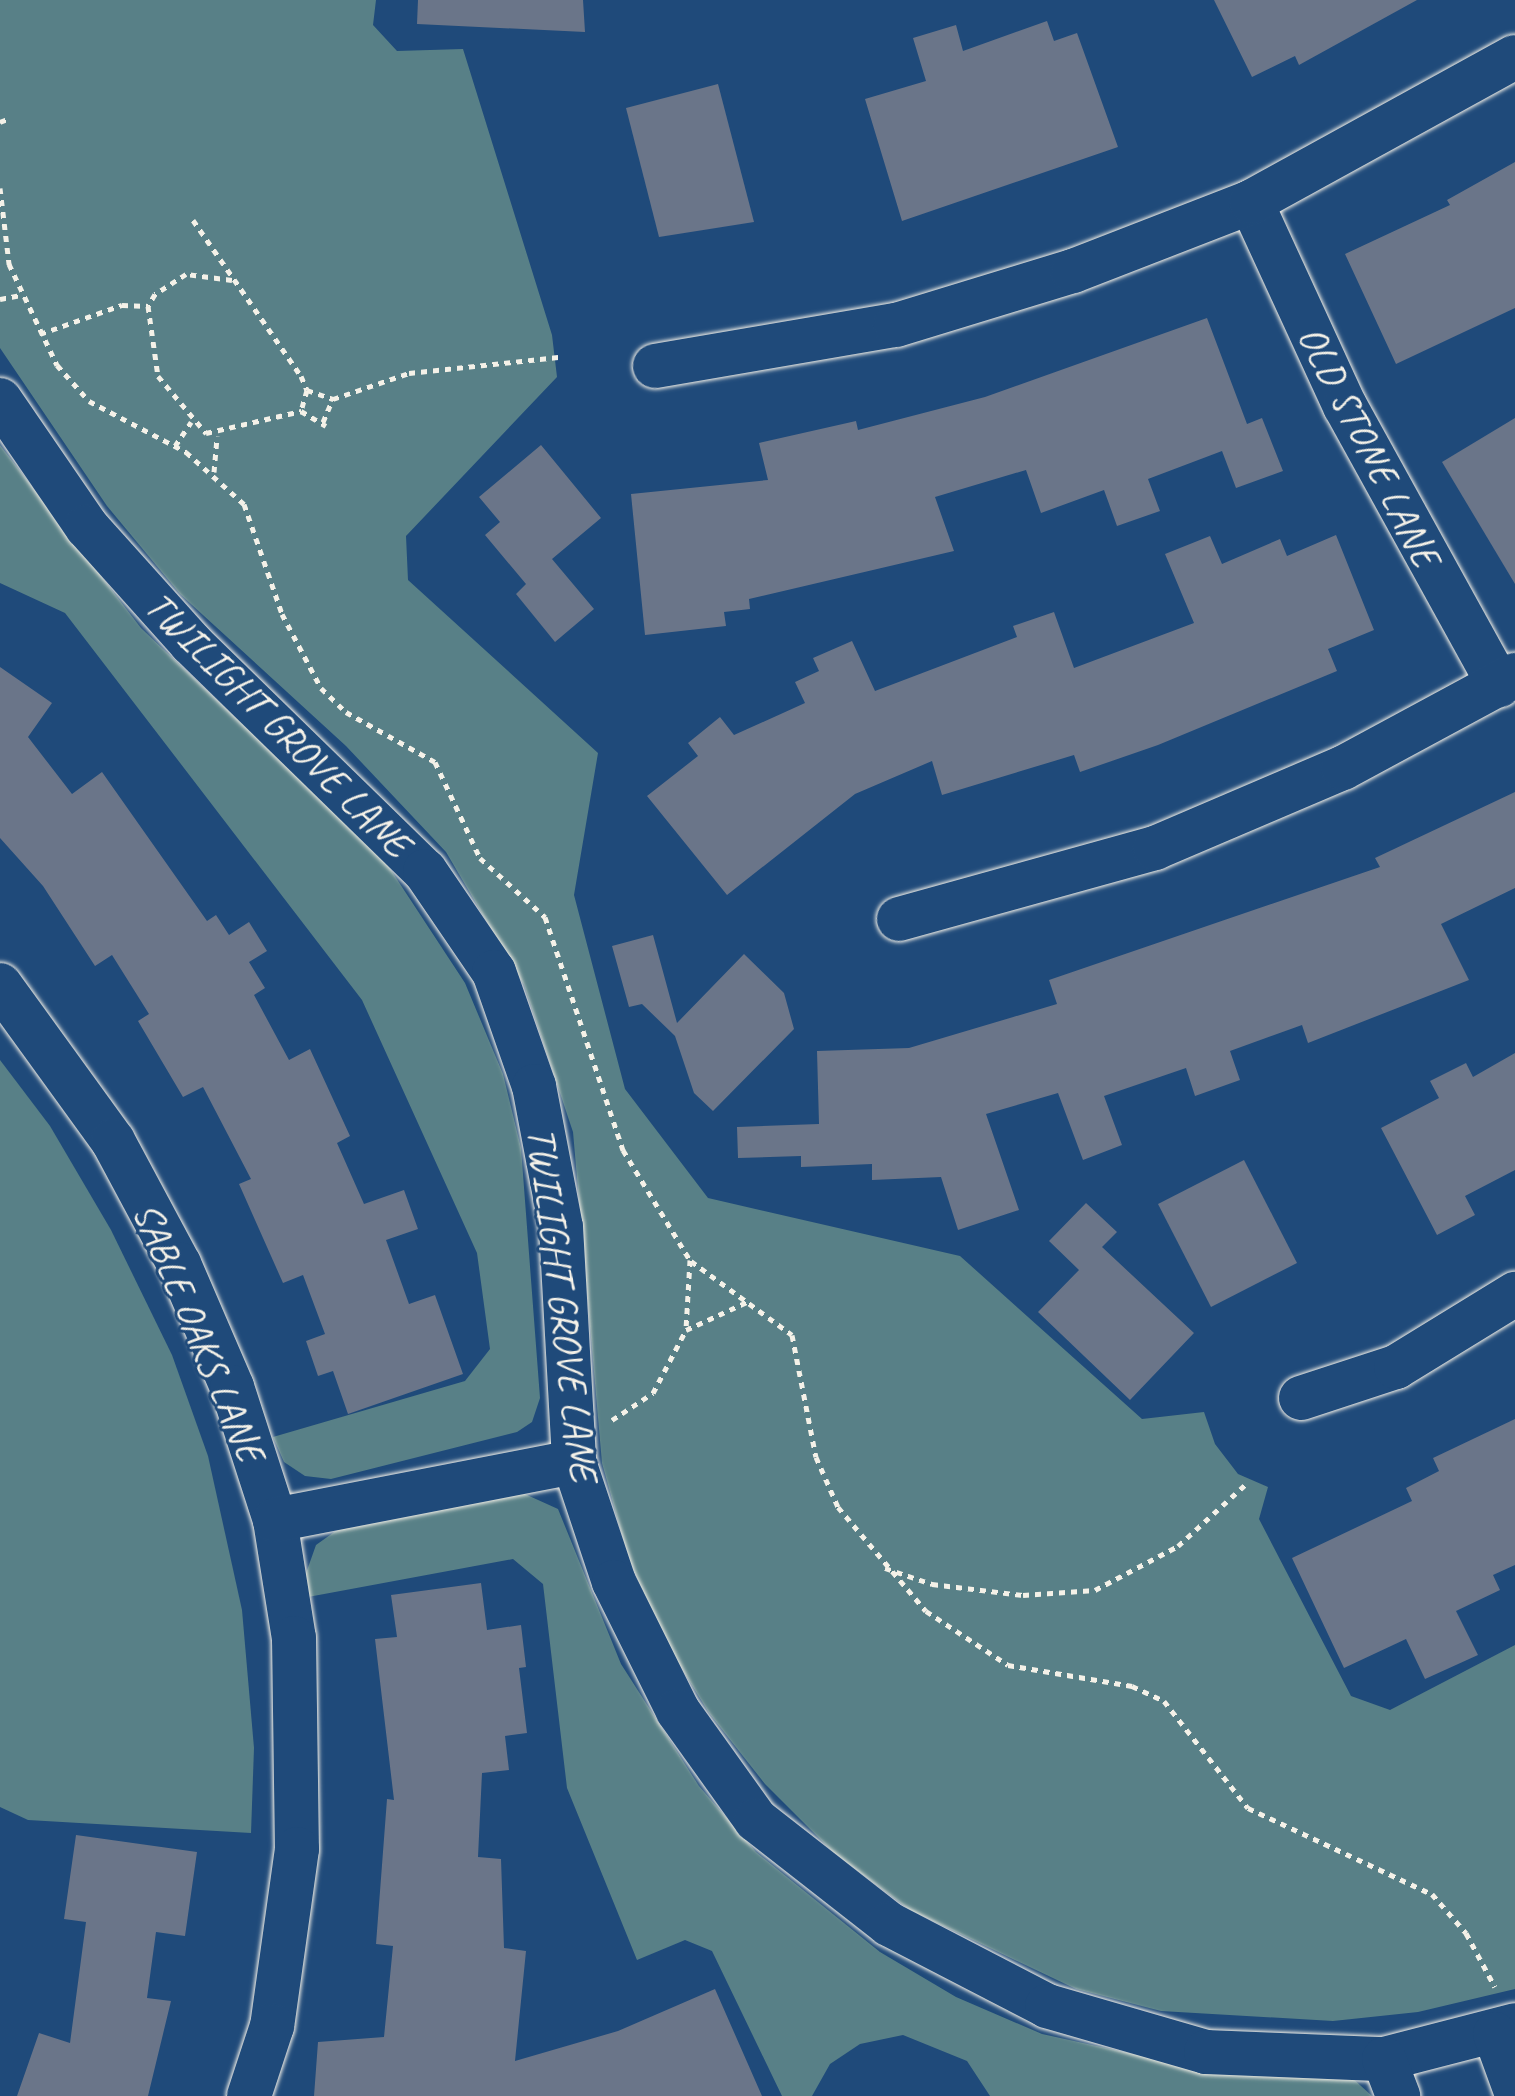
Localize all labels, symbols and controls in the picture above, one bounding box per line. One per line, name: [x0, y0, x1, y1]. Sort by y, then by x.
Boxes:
street label: OLD STONE LANE: [1288, 318, 1450, 574]
street label: TWILIGHT GROVE LANE: [135, 581, 421, 867]
street label: TWILIGHT GROVE LANE: [517, 1124, 609, 1484]
street label: SABLE OAKS LANE: [123, 1196, 275, 1468]

